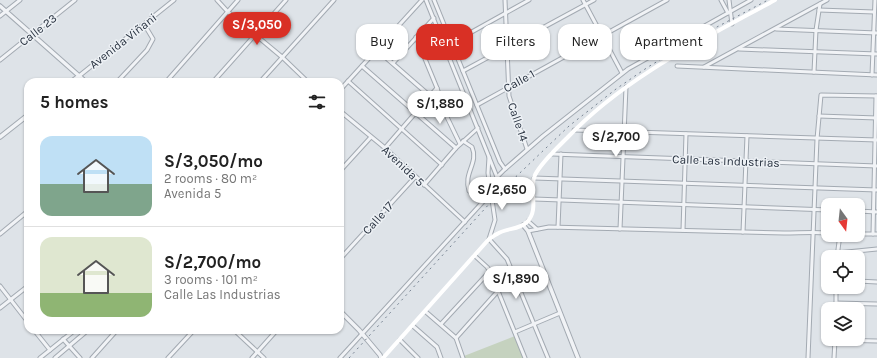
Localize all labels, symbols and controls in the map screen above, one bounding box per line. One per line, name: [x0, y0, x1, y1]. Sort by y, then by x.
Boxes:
street label: Avenida Viñani: [87, 10, 159, 72]
street label: Calle 23: [16, 11, 60, 49]
pin: S/3,050: [220, 12, 294, 46]
text: S/3,050: [232, 17, 282, 32]
chip: Buy: [356, 24, 408, 60]
chip: Rent: [416, 24, 473, 60]
chip: Filters: [481, 24, 550, 60]
chip: New: [558, 24, 612, 60]
chip: Apartment: [620, 24, 717, 60]
street label: Calle 1: [501, 67, 537, 95]
icon: filters: [306, 91, 328, 113]
pin: S/1,880: [403, 91, 477, 125]
text: 5 homes: [40, 92, 109, 112]
text: S/1,880: [416, 96, 464, 111]
street label: Calle 14: [505, 101, 531, 144]
pin: S/2,700: [579, 124, 653, 158]
text: S/2,700: [592, 129, 640, 144]
street label: Avenida 5: [379, 143, 427, 189]
text: S/3,050/mo: [164, 151, 263, 171]
icon: home: [72, 152, 120, 200]
street label: Calle Las Industrias: [672, 152, 780, 170]
text: 2 rooms · 80 m²: [164, 171, 257, 186]
pin: S/2,650: [465, 177, 539, 211]
text: S/2,650: [477, 182, 527, 197]
text: Avenida 5: [164, 186, 221, 201]
street label: Calle 17: [360, 198, 397, 237]
north arrow: [821, 198, 865, 242]
map controls: [821, 198, 865, 346]
button: locate: [821, 250, 865, 294]
text: S/2,700/mo: [164, 252, 261, 272]
icon: home: [72, 253, 120, 301]
pin: S/1,890: [479, 266, 553, 300]
text: S/1,890: [493, 271, 539, 286]
text: 3 rooms · 101 m²: [164, 272, 258, 287]
text: Calle Las Industrias: [164, 287, 281, 302]
button: layers: [821, 302, 865, 346]

